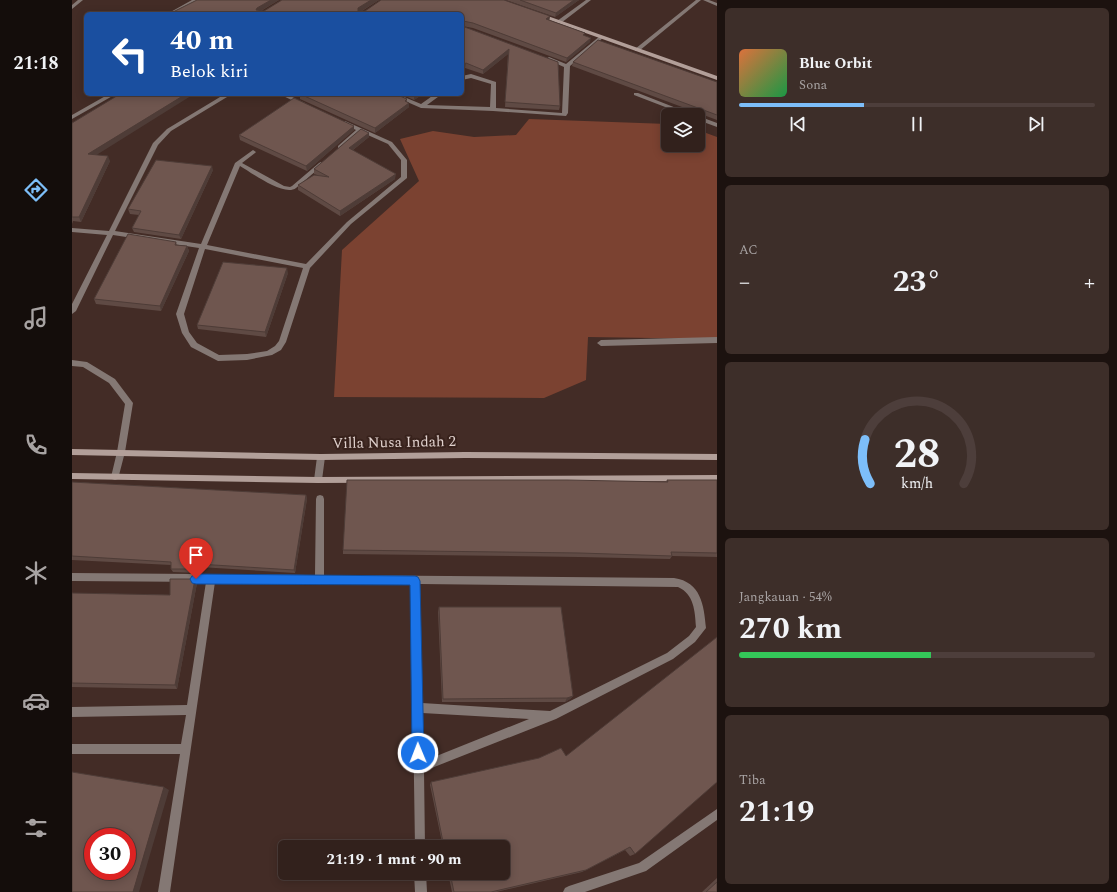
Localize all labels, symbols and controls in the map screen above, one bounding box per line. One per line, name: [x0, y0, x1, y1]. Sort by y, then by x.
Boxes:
text: 40 m: [170, 19, 234, 62]
icon: left: [104, 28, 156, 80]
text: 21:18: [13, 50, 59, 77]
text: Blue Orbit: [799, 52, 872, 75]
text: Belok kiri: [170, 58, 248, 85]
text: Sona: [799, 75, 827, 95]
map controls: [661, 108, 705, 152]
button: layers: [661, 108, 705, 152]
icon: previous: [787, 113, 809, 135]
icon: pause: [906, 113, 928, 135]
icon: next: [1025, 113, 1047, 135]
icon: directions: [22, 176, 50, 204]
text: AC: [739, 240, 758, 260]
text: 23°: [893, 259, 941, 305]
text: −: [739, 266, 750, 299]
text: +: [1084, 266, 1095, 299]
icon: music: [22, 304, 50, 332]
text: 28: [894, 423, 940, 486]
street label: Villa Nusa Indah 2: [332, 430, 456, 455]
icon: phone: [22, 431, 50, 459]
text: km/h: [901, 473, 933, 495]
pin: [179, 538, 213, 579]
icon: arrive: [185, 544, 207, 566]
icon: climate: [22, 559, 50, 587]
text: Jangkauan · 54%: [739, 587, 832, 607]
text: 270 km: [739, 606, 842, 652]
icon: car: [22, 687, 50, 715]
position arrow: [397, 732, 439, 774]
text: Tiba: [739, 770, 766, 790]
text: 21:19: [739, 789, 814, 835]
icon: filters: [22, 814, 50, 842]
speed limit sign: 30: [84, 828, 136, 880]
text: 21:19 · 1 mnt · 90 m: [326, 848, 462, 871]

